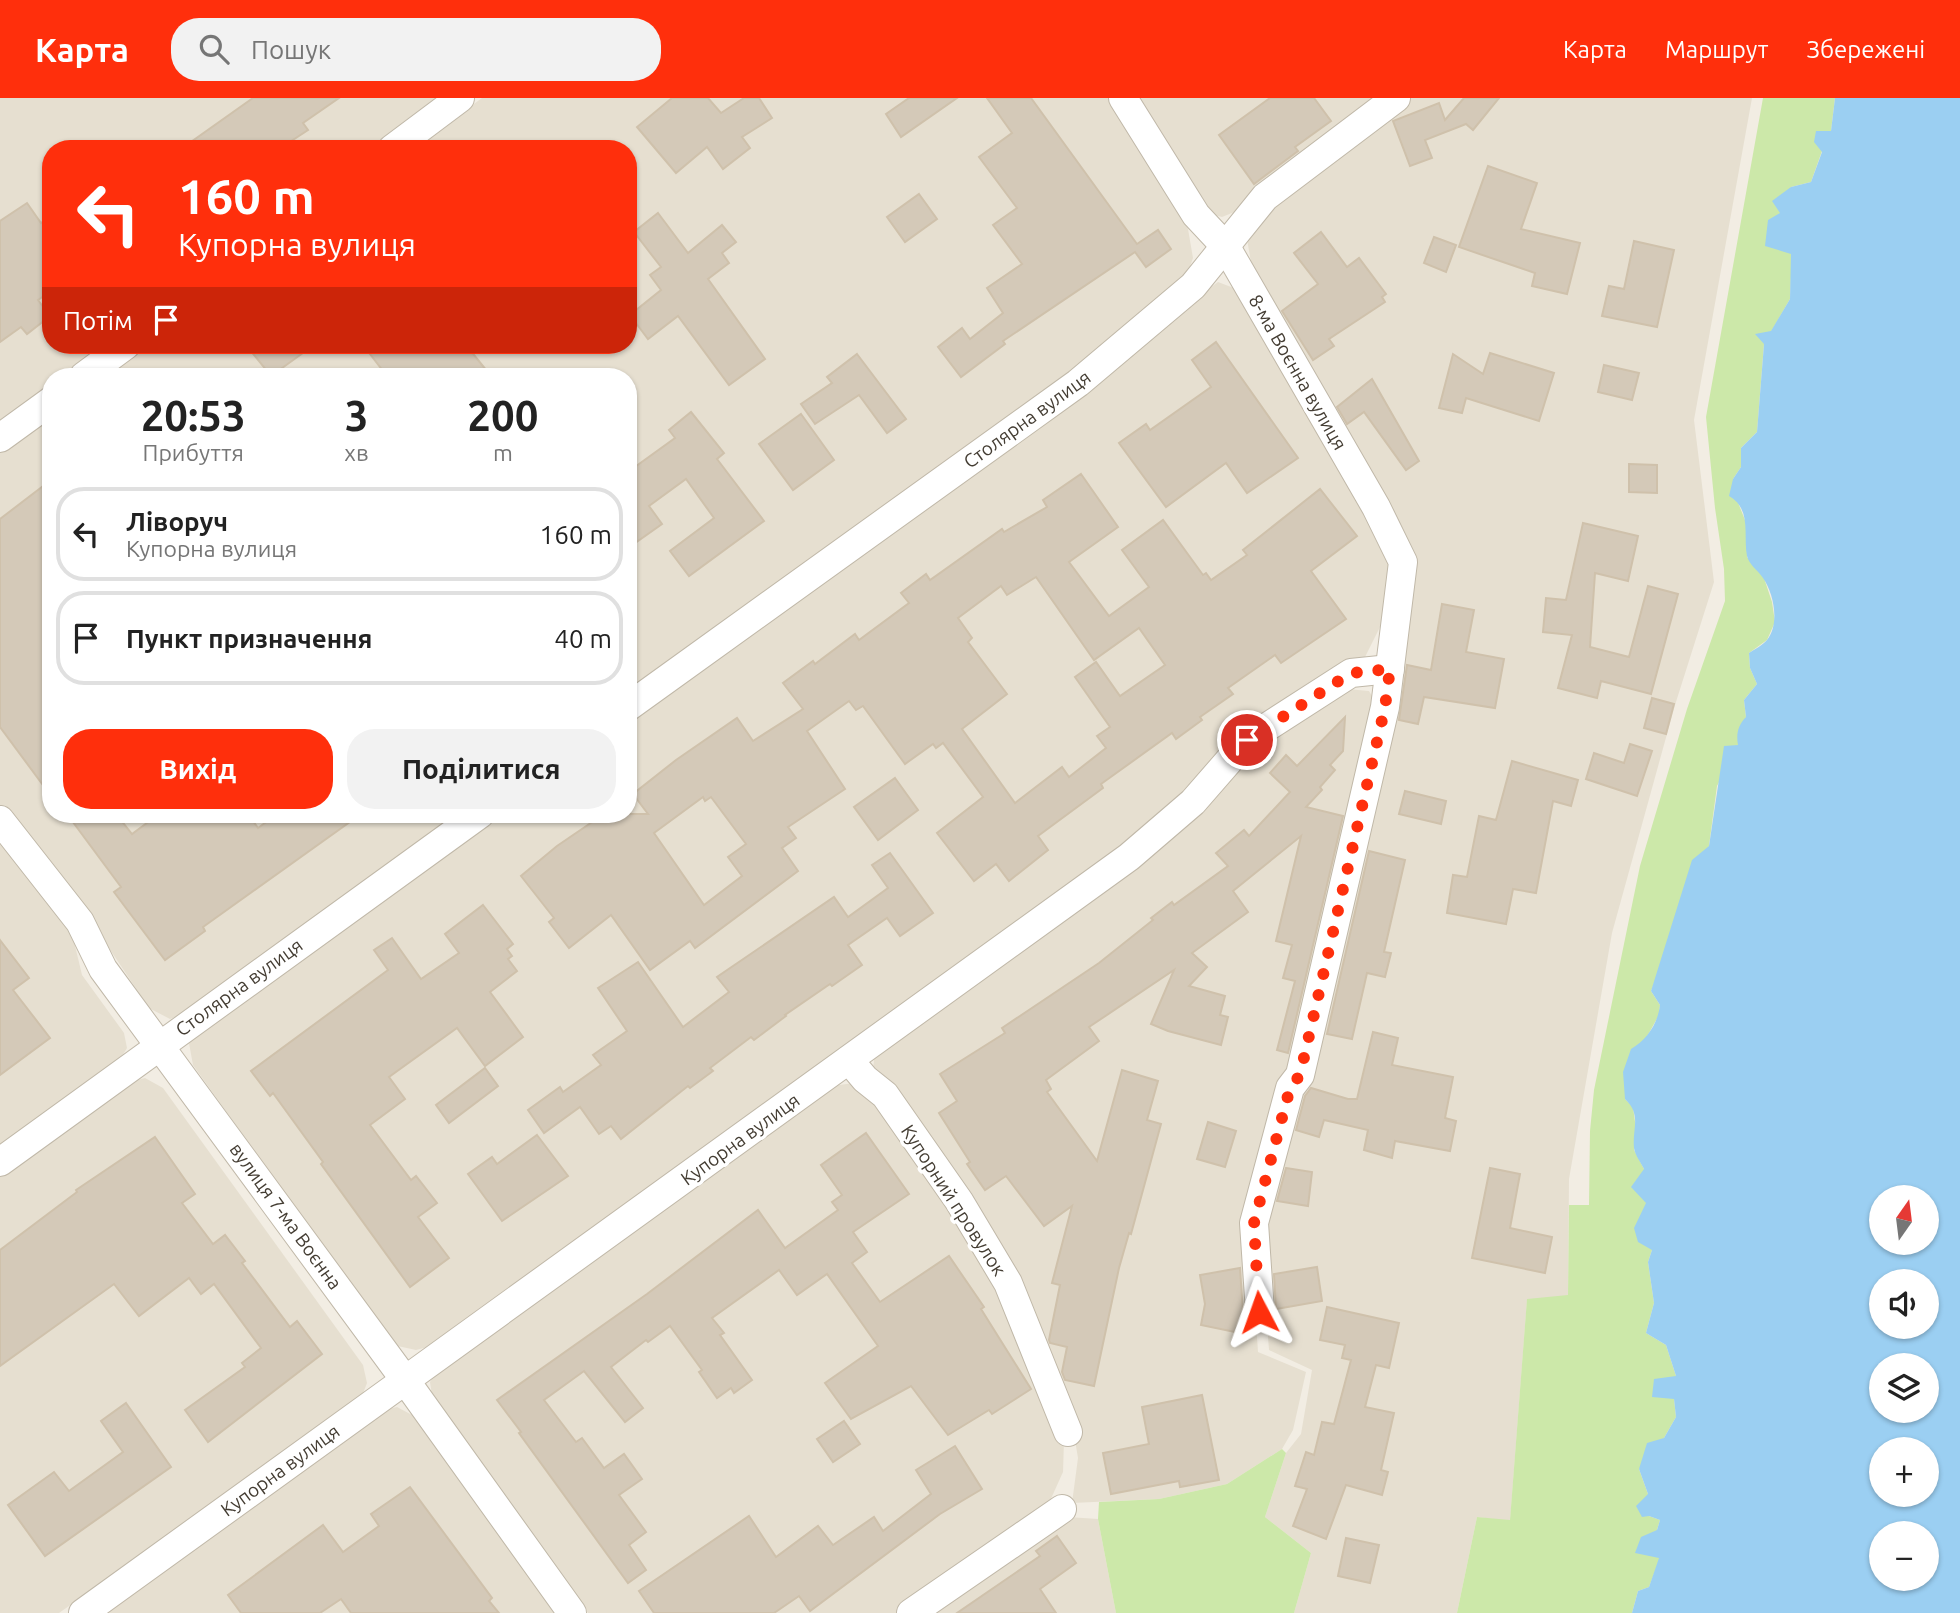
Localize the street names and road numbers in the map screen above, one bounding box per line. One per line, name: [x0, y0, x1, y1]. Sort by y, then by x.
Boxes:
street label: 8-ма Воєнна вулиця: [1245, 290, 1351, 454]
street label: Столярна вулиця: [959, 366, 1095, 472]
street label: Столярна вулиця: [171, 934, 307, 1040]
street label: Купорна вулиця: [676, 1089, 804, 1189]
street label: Купорний провулок: [897, 1120, 1011, 1280]
street label: вулиця 7-ма Воєнна: [225, 1138, 347, 1294]
street label: Купорна вулиця: [216, 1420, 344, 1520]

